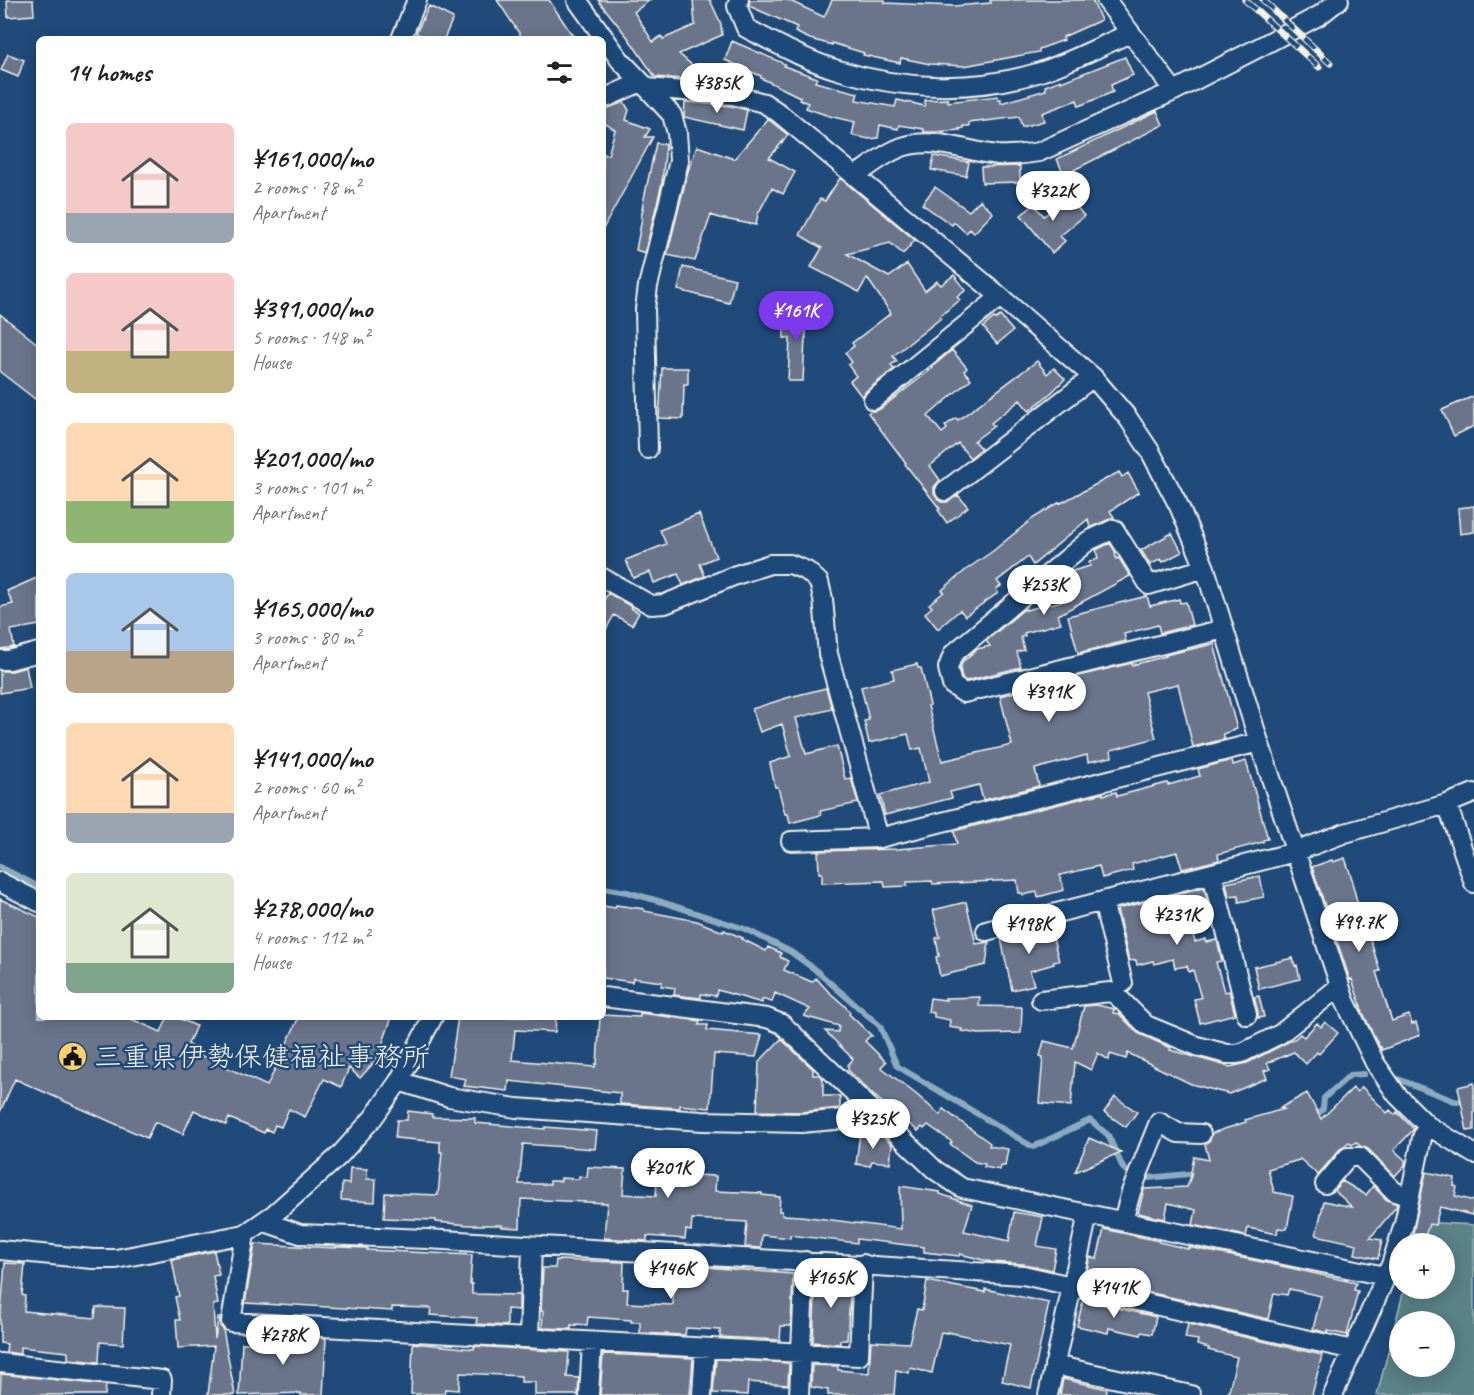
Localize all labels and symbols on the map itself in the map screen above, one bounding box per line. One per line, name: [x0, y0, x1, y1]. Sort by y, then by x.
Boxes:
pin: ¥385K: [675, 63, 759, 114]
pin: ¥322K: [1011, 171, 1095, 222]
pin: ¥161K: [754, 291, 838, 342]
pin: ¥253K: [1002, 565, 1086, 616]
pin: ¥391K: [1007, 672, 1091, 723]
pin: ¥231K: [1135, 895, 1219, 946]
pin: ¥99.7K: [1310, 902, 1408, 953]
pin: ¥198K: [987, 904, 1071, 955]
place label: 三重県伊勢保健福祉事務所: [94, 1039, 430, 1074]
public building icon: 三重県伊勢保健福祉事務所: [57, 1040, 89, 1072]
pin: ¥325K: [831, 1099, 915, 1150]
pin: ¥201K: [626, 1148, 710, 1199]
pin: ¥146K: [629, 1249, 713, 1300]
pin: ¥165K: [789, 1258, 873, 1309]
pin: ¥141K: [1072, 1268, 1156, 1319]
pin: ¥278K: [241, 1315, 325, 1366]

